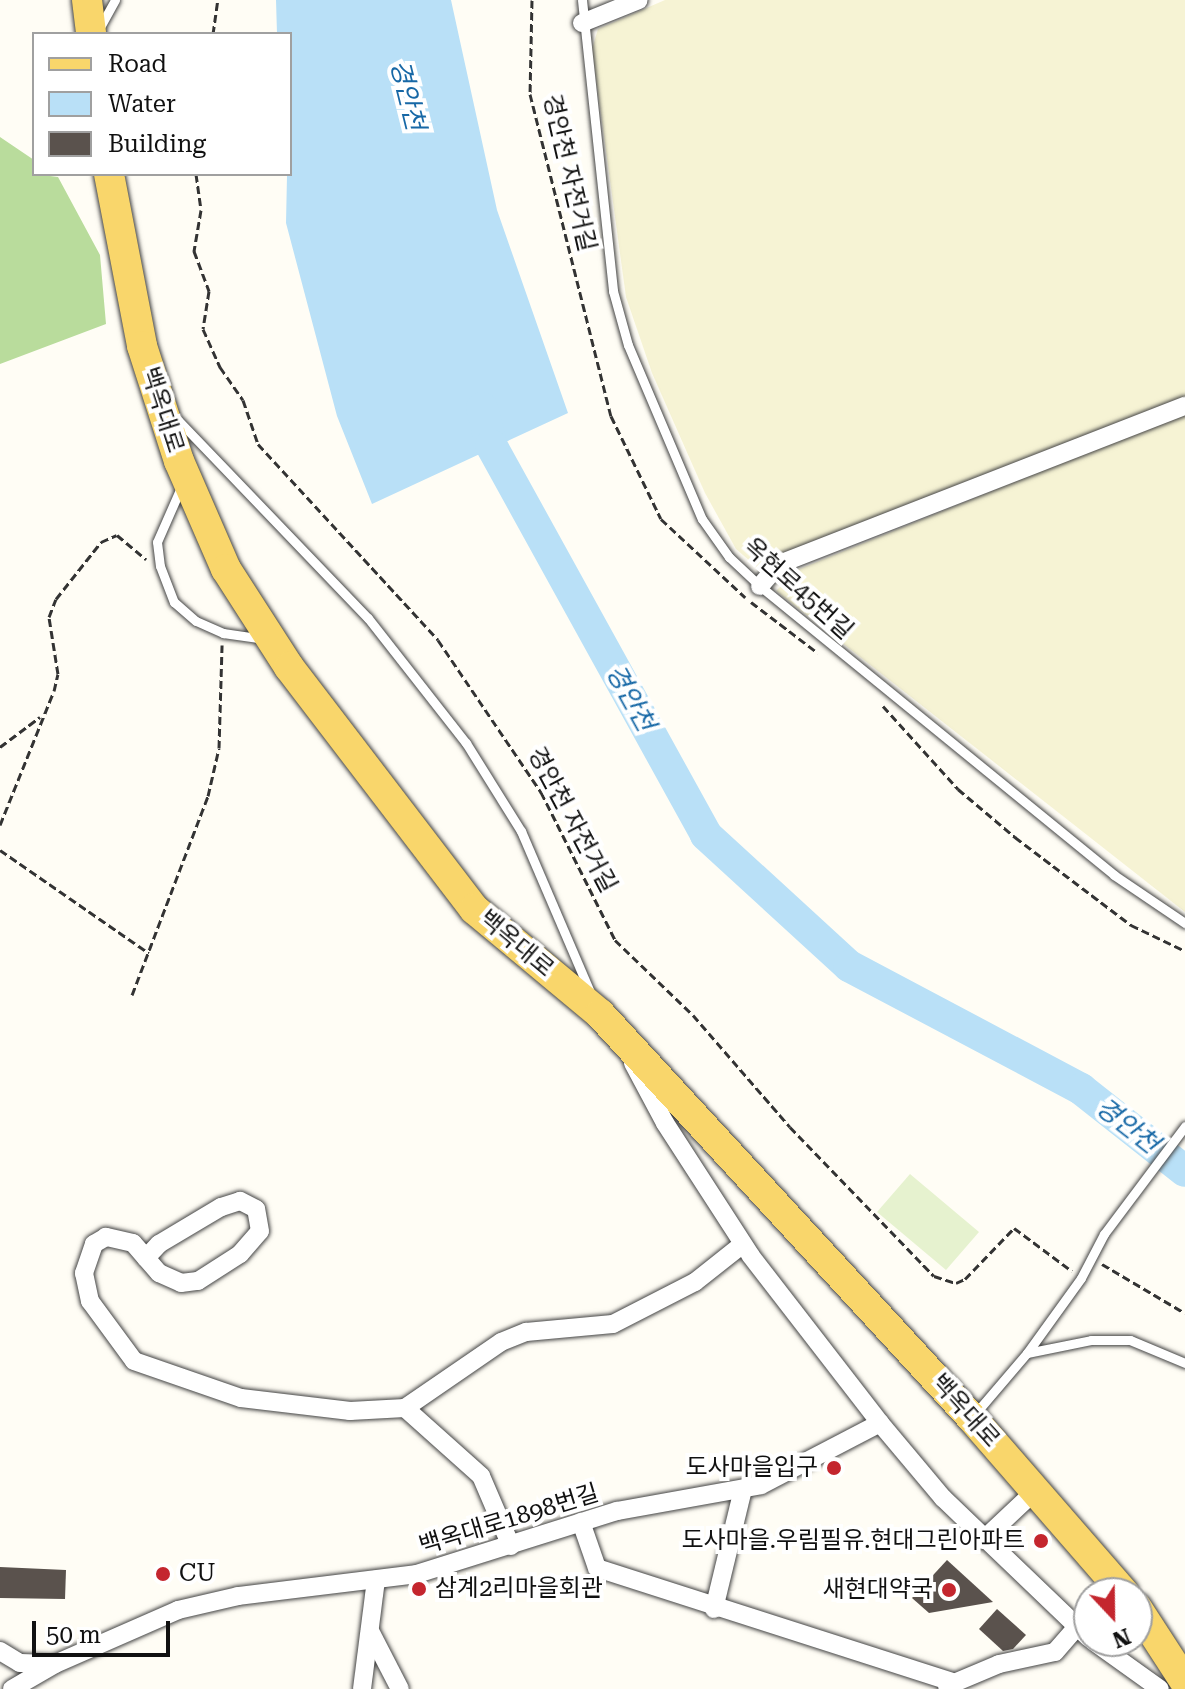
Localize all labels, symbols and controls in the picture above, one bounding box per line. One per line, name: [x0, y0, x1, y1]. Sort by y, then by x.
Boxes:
legend: [32, 32, 292, 176]
text: Road: [108, 50, 167, 78]
water label: 경안천: [383, 56, 431, 134]
text: Water: [108, 90, 176, 118]
street label: 경안천 자전거길: [537, 92, 601, 254]
text: Building: [108, 130, 206, 158]
street label: 백옥대로: [135, 364, 189, 456]
street label: 옥현로45번길: [737, 532, 859, 646]
water label: 경안천: [599, 659, 661, 737]
street label: 경안천 자전거길: [522, 742, 622, 898]
street label: 백옥대로: [473, 905, 559, 983]
water label: 경안천: [1089, 1092, 1165, 1160]
street label: 백옥대로: [925, 1369, 1005, 1453]
place label: 도사마을입구: [686, 1454, 818, 1482]
marker: 도사마을입구: [825, 1459, 843, 1477]
street label: 백옥대로1898번길: [416, 1479, 602, 1561]
place label: 도사마을.우림필유.현대그린아파트: [681, 1527, 1025, 1555]
marker: 도사마을.우림필유.현대그린아파트: [1032, 1532, 1050, 1550]
place label: CU: [179, 1560, 216, 1588]
marker: CU: [154, 1565, 172, 1583]
place label: 삼계2리마을회관: [435, 1575, 603, 1603]
place label: 새현대약국: [823, 1576, 933, 1604]
north arrow: [1073, 1577, 1153, 1657]
marker: 삼계2리마을회관: [410, 1580, 428, 1598]
marker: 새현대약국: [940, 1581, 958, 1599]
scale bar: [36, 1605, 174, 1655]
text: 50 m: [46, 1621, 101, 1649]
text: N: [1109, 1623, 1134, 1653]

